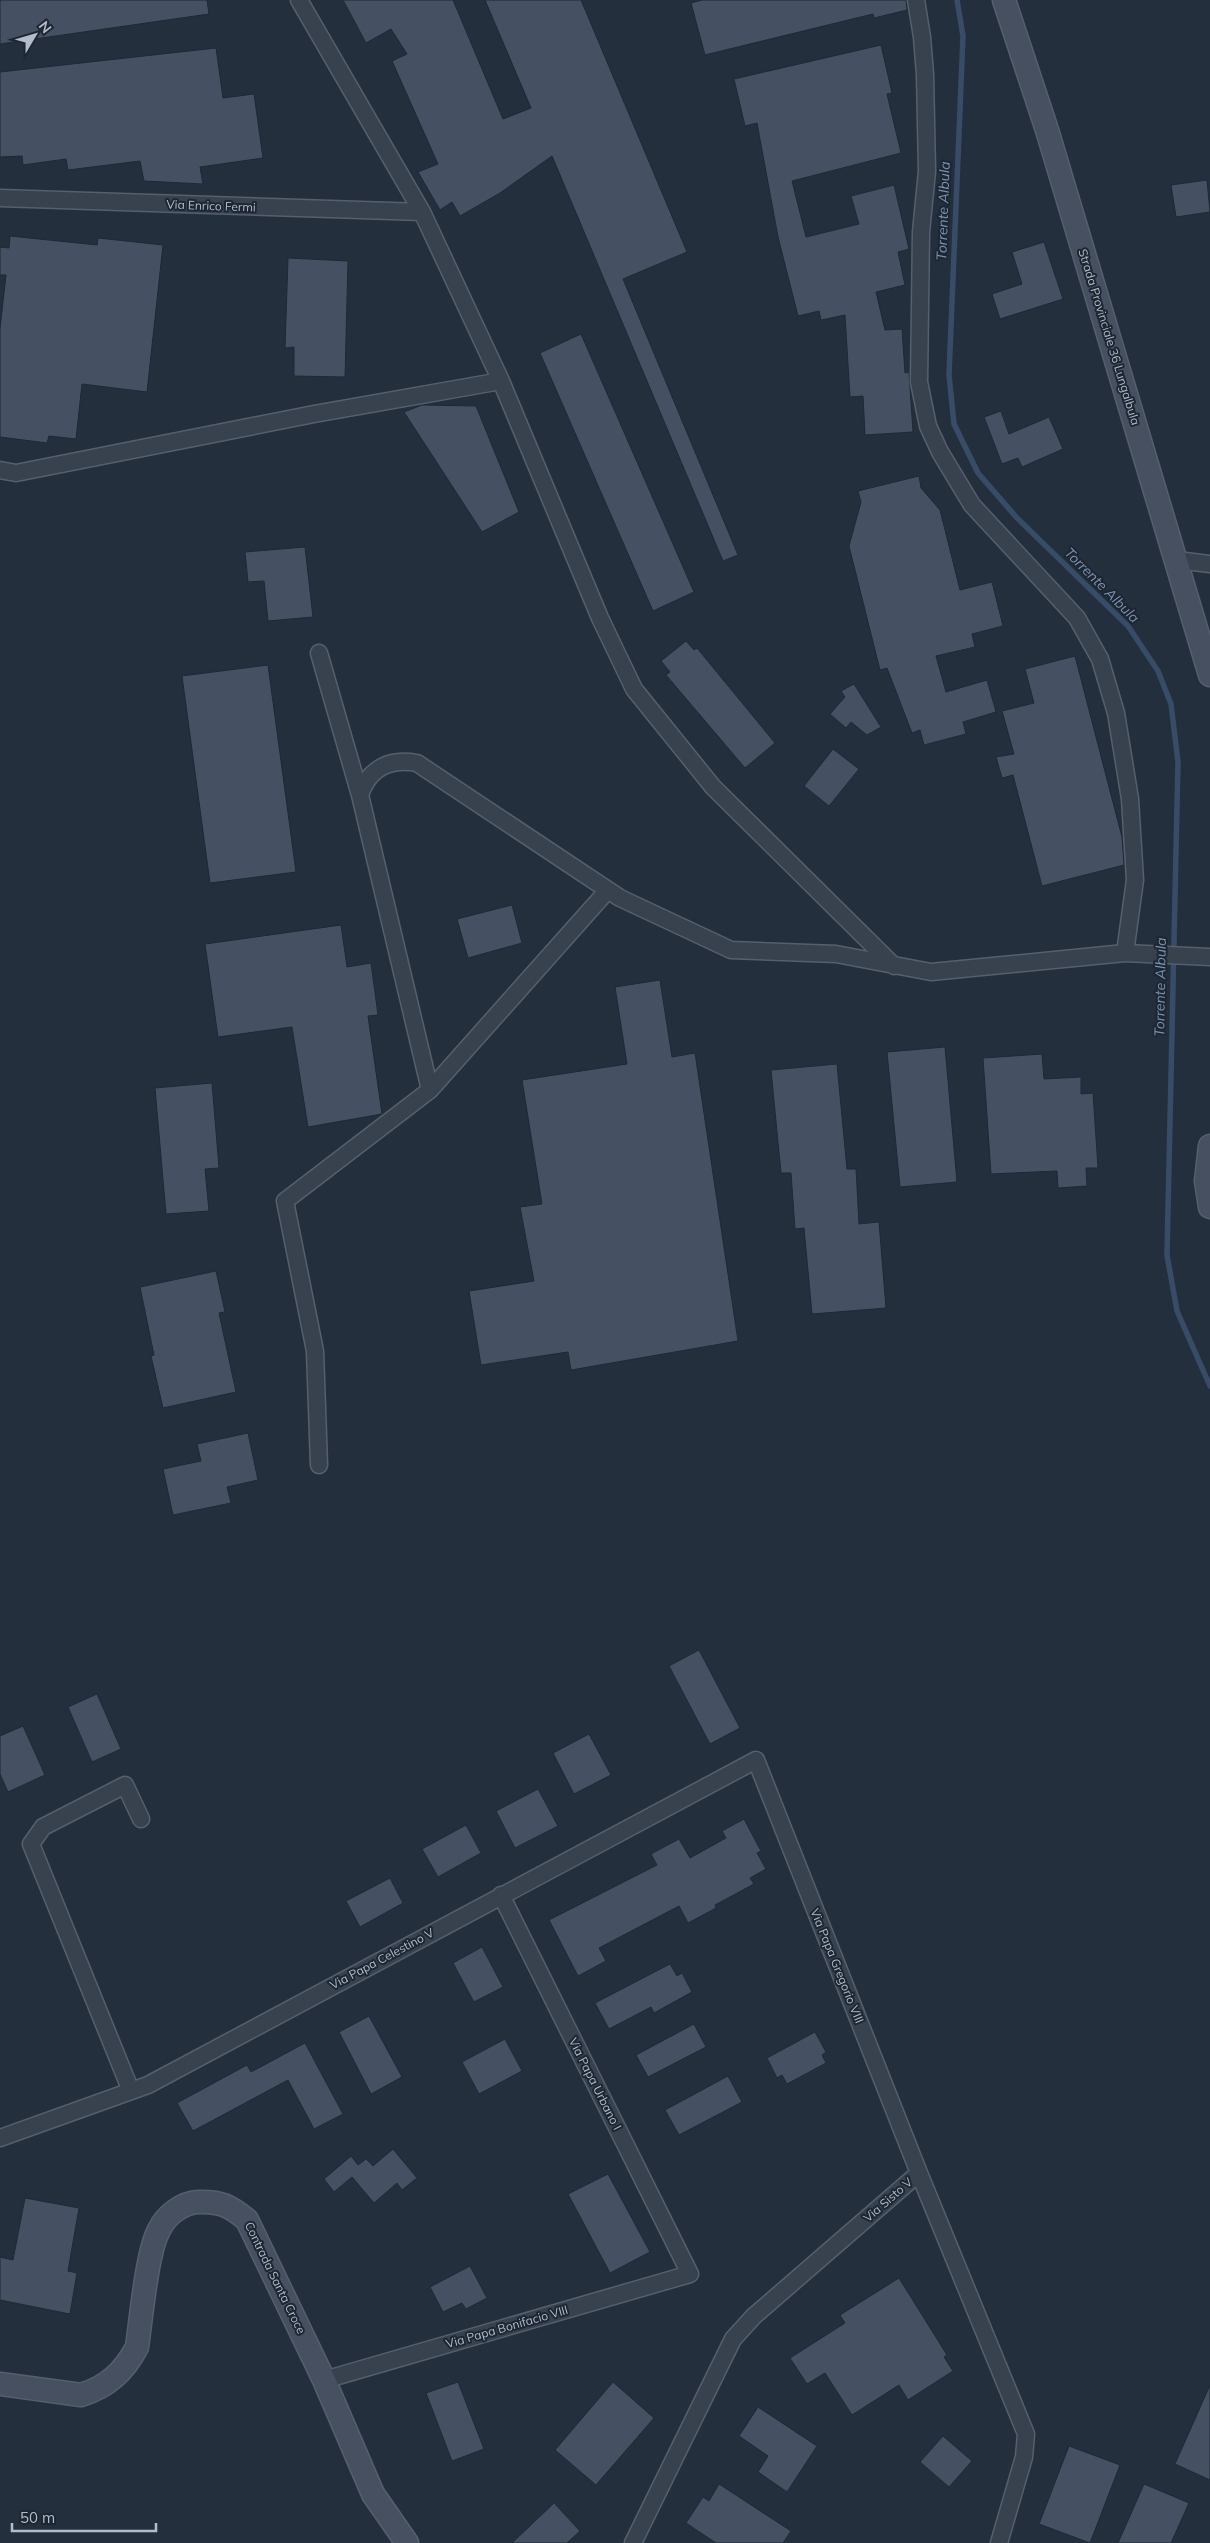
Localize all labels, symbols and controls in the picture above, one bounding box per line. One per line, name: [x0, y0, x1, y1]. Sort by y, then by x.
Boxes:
north arrow: [10, 10, 60, 60]
text: N: [35, 17, 56, 37]
water label: Torrente Albula: [932, 161, 954, 261]
street label: Via Enrico Fermi: [166, 196, 256, 215]
street label: Strada Provinciale 36 Lungalbula: [1075, 247, 1143, 427]
water label: Torrente Albula: [1061, 544, 1143, 626]
water label: Torrente Albula: [1150, 937, 1170, 1037]
street label: Via Papa Gregorio VIII: [808, 1906, 867, 2025]
street label: Via Papa Celestino V: [327, 1924, 437, 1992]
street label: Via Papa Urbano I: [566, 2035, 625, 2132]
street label: Via Sisto V: [860, 2174, 916, 2225]
street label: Contrada Santa Croce: [242, 2219, 309, 2336]
street label: Via Papa Bonifacio VIII: [444, 2302, 570, 2351]
scale bar: [12, 2500, 156, 2532]
text: 50 m: [20, 2508, 55, 2527]

